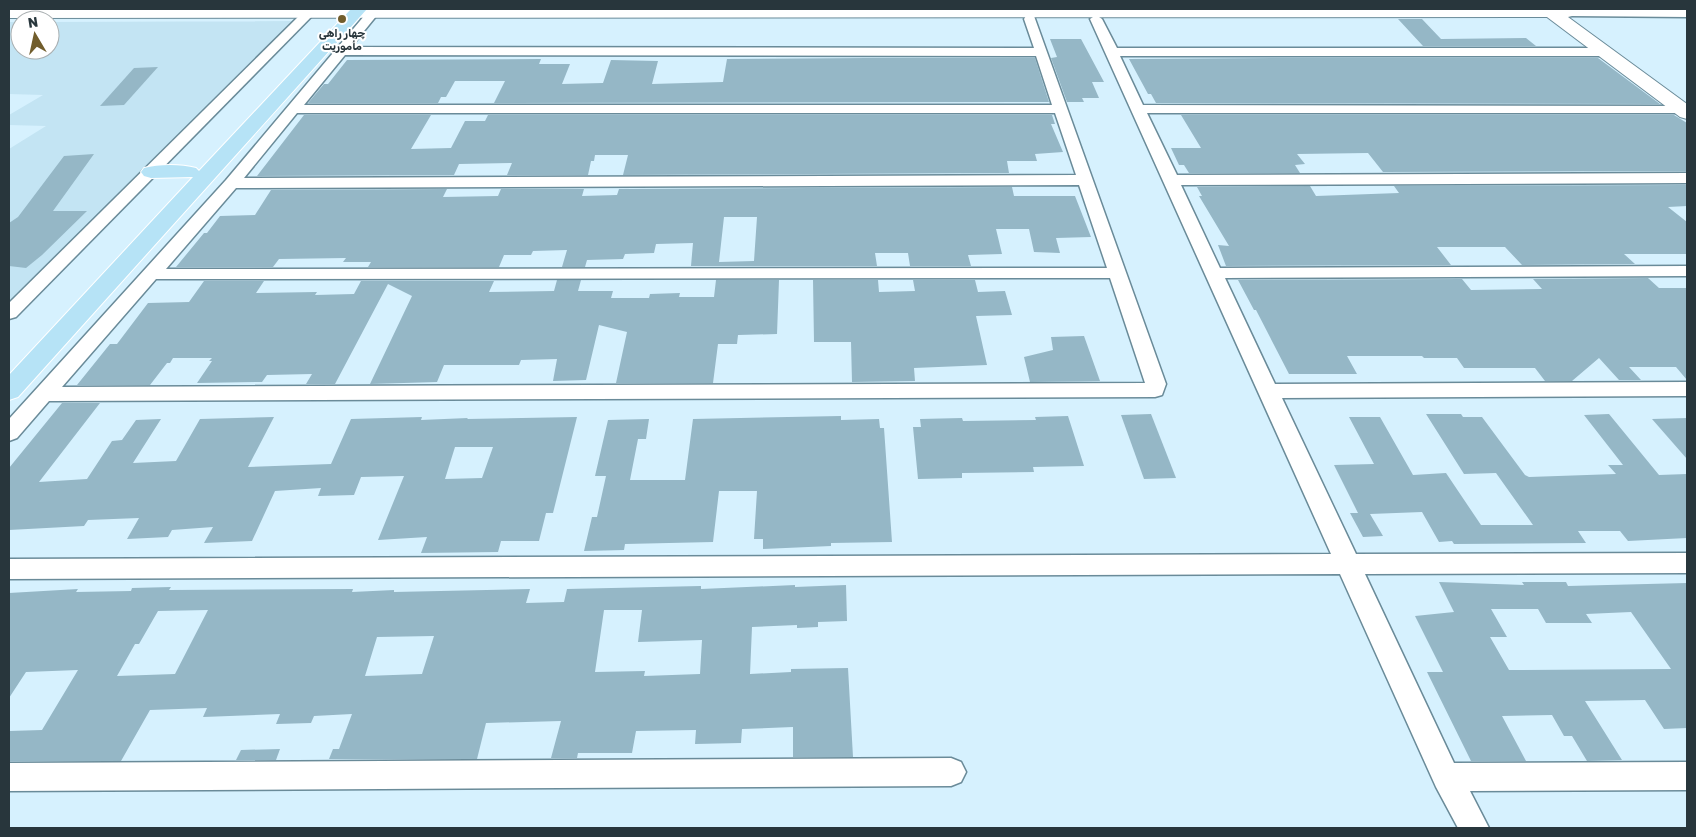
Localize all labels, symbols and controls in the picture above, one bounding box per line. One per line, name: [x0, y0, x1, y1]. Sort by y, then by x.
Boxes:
north arrow: [10, 10, 60, 60]
text: N: [27, 13, 39, 32]
marker: چهار راهی مأموریت: [336, 13, 348, 25]
place label: چهار راهی مأموریت: [319, 27, 365, 53]

